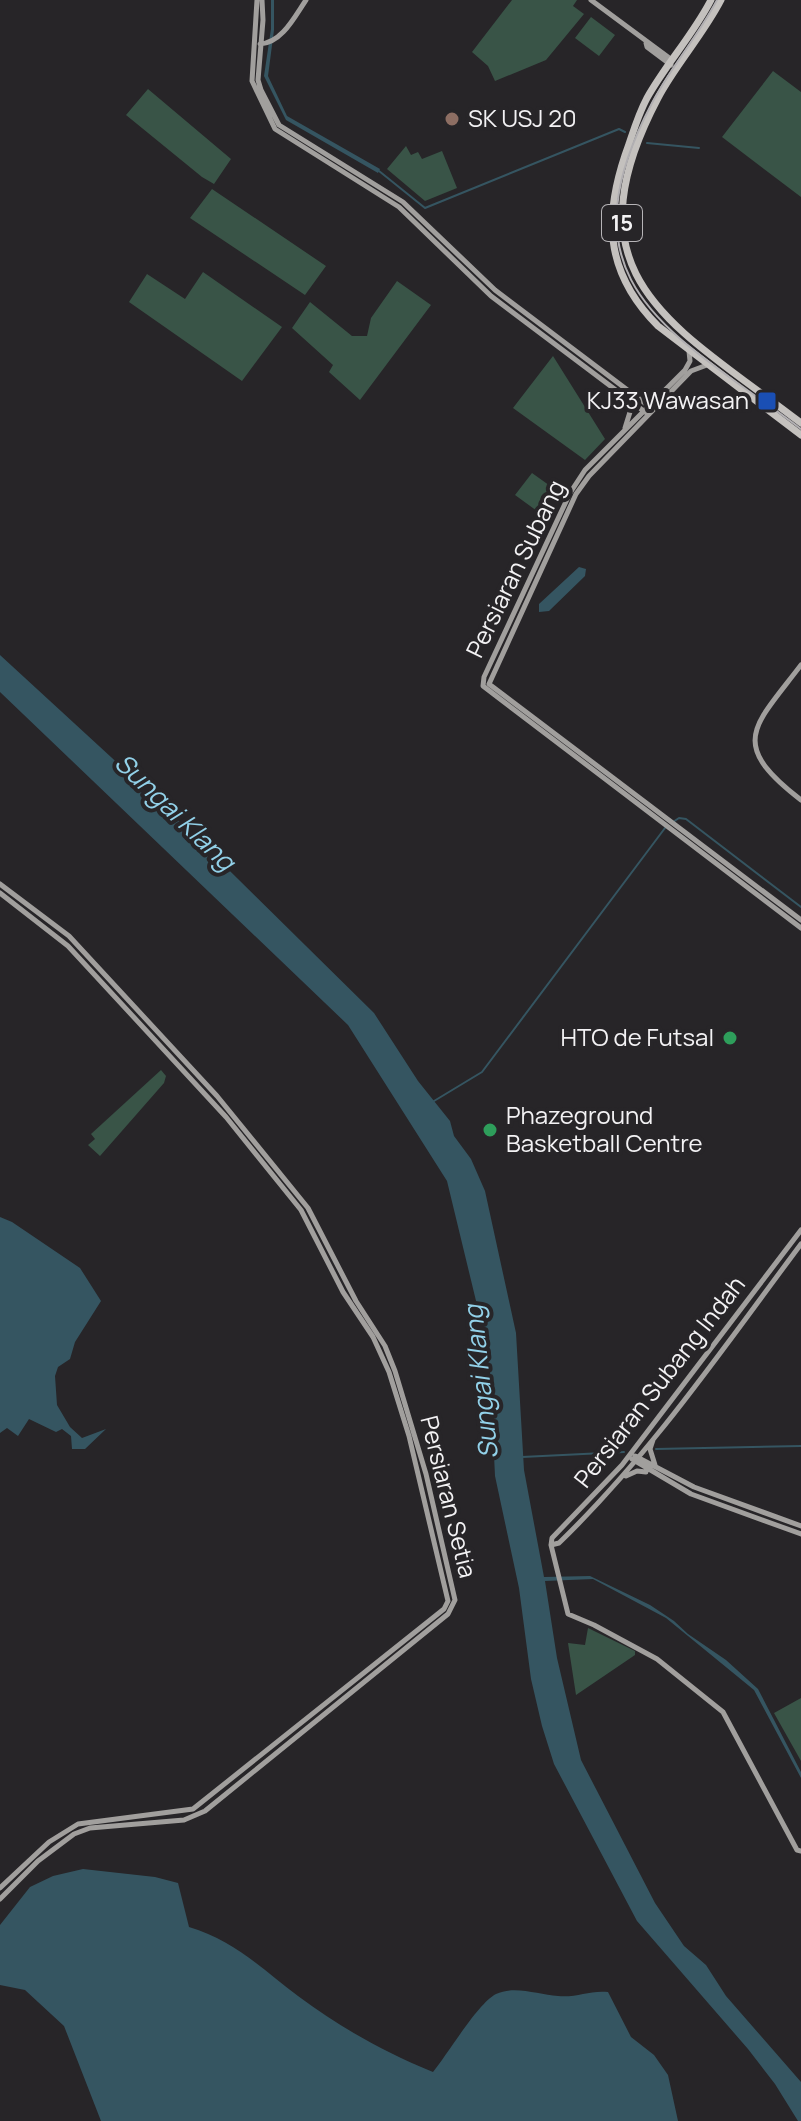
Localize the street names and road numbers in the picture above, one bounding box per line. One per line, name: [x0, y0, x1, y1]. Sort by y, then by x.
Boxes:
road number: 15: [602, 205, 642, 241]
street label: Persiaran Subang: [457, 474, 572, 663]
street label: Persiaran Subang Indah: [566, 1268, 752, 1494]
street label: Persiaran Setia: [413, 1412, 486, 1581]

